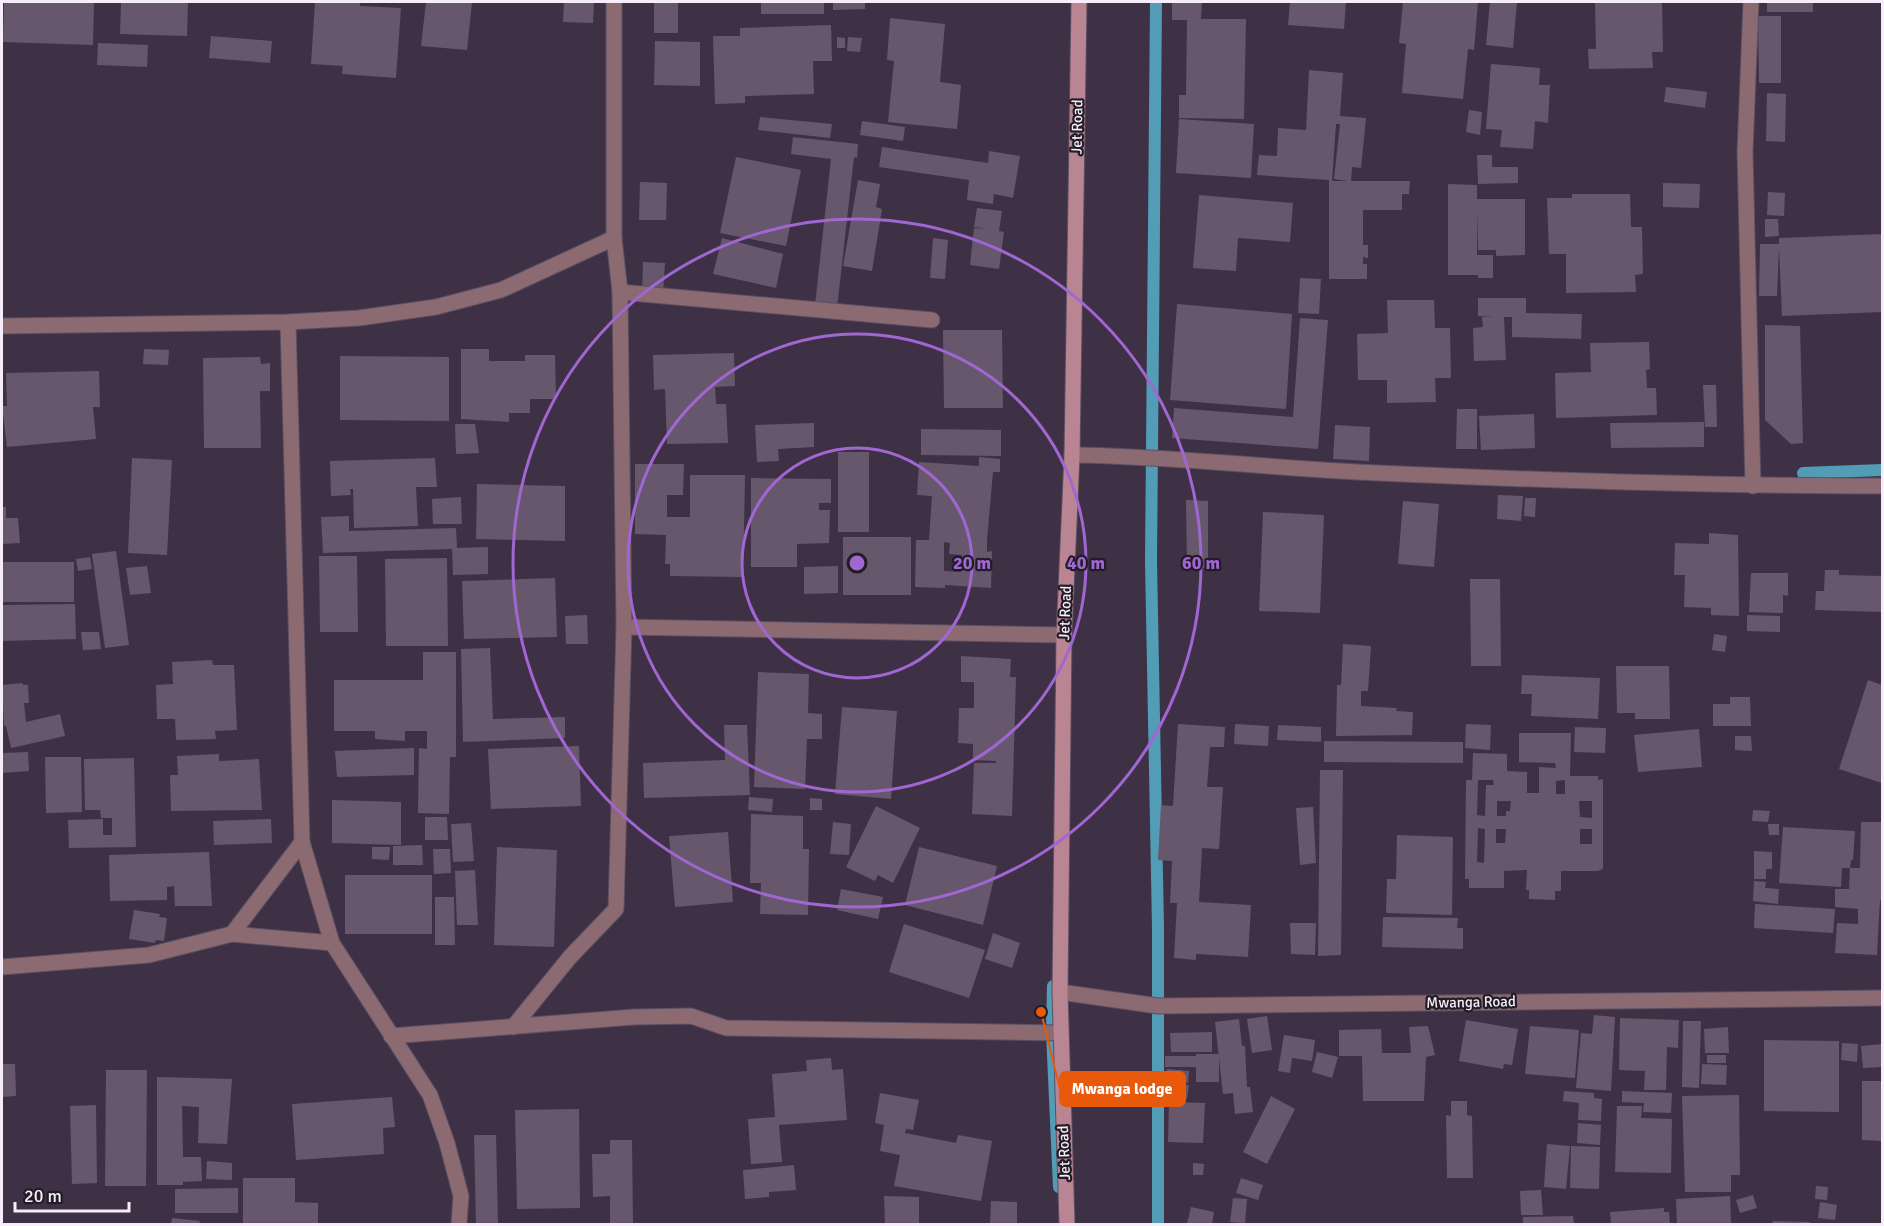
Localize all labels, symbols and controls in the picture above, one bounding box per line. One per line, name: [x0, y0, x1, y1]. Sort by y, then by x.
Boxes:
street label: Jet Road: [1068, 99, 1086, 155]
text: 20 m: [953, 552, 991, 574]
text: 40 m: [1067, 552, 1105, 574]
text: 60 m: [1182, 552, 1220, 574]
centre of rings: [847, 553, 867, 573]
street label: Jet Road: [1055, 585, 1075, 641]
street label: Mwanga Road: [1426, 992, 1516, 1012]
callout: Mwanga lodge: [1060, 1072, 1185, 1106]
text: Mwanga lodge: [1072, 1079, 1173, 1099]
street label: Jet Road: [1054, 1125, 1074, 1181]
scale bar: [15, 1175, 129, 1213]
text: 20 m: [24, 1185, 62, 1207]

